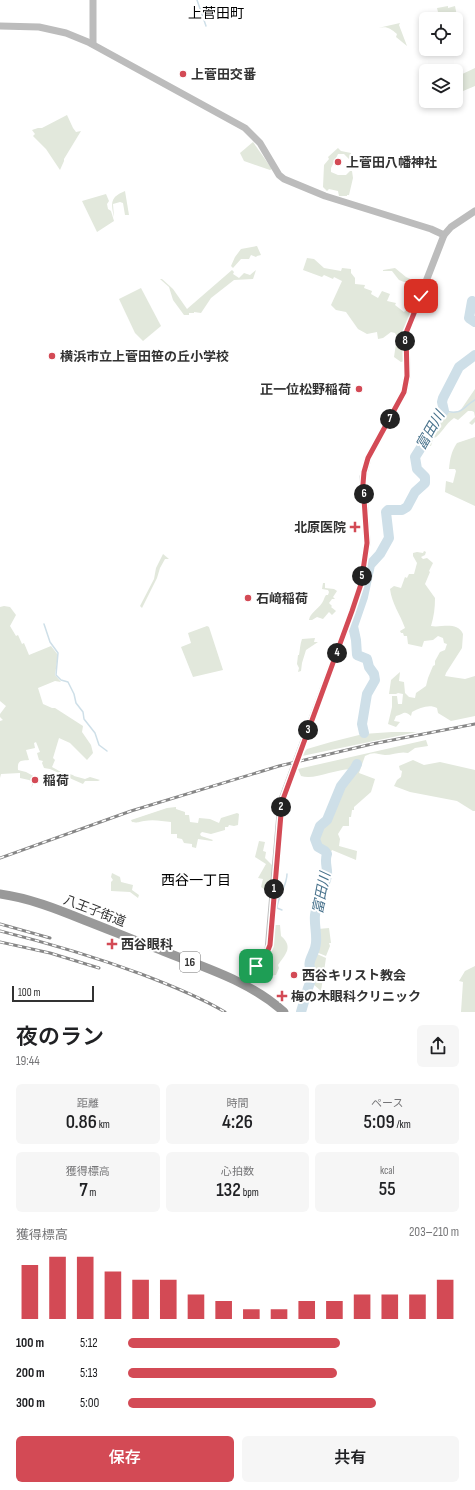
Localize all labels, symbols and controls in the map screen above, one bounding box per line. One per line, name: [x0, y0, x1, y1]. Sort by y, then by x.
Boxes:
district label: 上菅田町: [188, 5, 244, 22]
map controls: [419, 12, 463, 108]
button: locate: [419, 12, 463, 56]
button: layers: [419, 64, 463, 108]
place label: 上菅田交番: [191, 67, 256, 83]
marker: 上菅田交番: [178, 69, 188, 79]
place label: 上菅田八幡神社: [346, 155, 437, 171]
marker: 上菅田八幡神社: [333, 157, 343, 167]
pin: [404, 279, 438, 313]
icon: check: [410, 285, 432, 307]
pin: 8: [395, 331, 415, 351]
text: 8: [402, 334, 408, 347]
place label: 横浜市立上菅田笹の丘小学校: [60, 349, 229, 365]
marker: 横浜市立上菅田笹の丘小学校: [47, 351, 57, 361]
place label: 正一位松野稲荷: [260, 382, 351, 398]
marker: 正一位松野稲荷: [354, 384, 364, 394]
water label: 富田川: [413, 406, 449, 453]
pin: 7: [380, 409, 400, 429]
text: 7: [388, 412, 392, 425]
pin: 6: [354, 484, 374, 504]
text: 6: [361, 487, 367, 500]
place label: 北原医院: [294, 520, 346, 536]
marker: 北原医院: [349, 521, 361, 533]
pin: 5: [352, 566, 372, 586]
text: 5: [360, 569, 364, 582]
place label: 石﨑稲荷: [256, 591, 308, 607]
marker: 石﨑稲荷: [243, 593, 253, 603]
pin: 4: [327, 643, 347, 663]
text: 4: [334, 646, 340, 659]
pin: 3: [298, 720, 318, 740]
text: 3: [306, 723, 310, 736]
place label: 稲荷: [43, 773, 69, 789]
marker: 稲荷: [30, 775, 40, 785]
pin: 2: [271, 797, 291, 817]
text: 2: [279, 800, 283, 813]
water label: 富田川: [309, 869, 334, 915]
district label: 西谷一丁目: [161, 872, 231, 889]
pin: 1: [264, 879, 284, 899]
text: 1: [272, 882, 276, 895]
street label: 八王子街道: [61, 892, 128, 930]
place label: 西谷眼科: [121, 937, 173, 953]
marker: 西谷眼科: [106, 938, 118, 950]
pin: [239, 949, 273, 983]
road number: 16: [180, 952, 200, 972]
icon: arrive: [245, 955, 267, 977]
place label: 西谷キリスト教会: [302, 968, 406, 984]
marker: 西谷キリスト教会: [289, 970, 299, 980]
scale bar: [12, 984, 94, 1003]
text: 100 m: [18, 986, 40, 999]
place label: 梅の木眼科クリニック: [291, 989, 421, 1005]
marker: 梅の木眼科クリニック: [276, 990, 288, 1002]
text: 夜のラン: [16, 1024, 104, 1051]
button: share: [417, 1025, 459, 1067]
text: 19:44: [16, 1053, 40, 1069]
text: 距離: [77, 1097, 99, 1110]
text: 時間: [226, 1097, 248, 1110]
text: ペース: [371, 1097, 403, 1110]
text: 0.86: [66, 1110, 97, 1134]
text: 4:26: [222, 1110, 253, 1134]
text: 5:09: [364, 1110, 395, 1134]
text: km: [97, 1118, 110, 1131]
text: /km: [395, 1118, 411, 1131]
text: kcal: [380, 1164, 394, 1177]
text: 獲得標高: [66, 1165, 110, 1178]
text: 心拍数: [221, 1165, 254, 1178]
text: 55: [379, 1177, 396, 1201]
text: 7: [79, 1178, 88, 1202]
text: 132: [216, 1178, 241, 1202]
text: m: [88, 1186, 96, 1199]
text: bpm: [241, 1186, 259, 1199]
text: 203–210 m: [409, 1224, 459, 1240]
text: 獲得標高: [16, 1227, 68, 1243]
text: 100 m: [16, 1335, 44, 1351]
text: 5:12: [80, 1335, 98, 1351]
text: 200 m: [16, 1365, 45, 1381]
text: 5:13: [80, 1365, 98, 1381]
text: 300 m: [16, 1395, 45, 1411]
text: 5:00: [80, 1395, 99, 1411]
button: 保存: [16, 1436, 234, 1482]
button: 共有: [242, 1436, 459, 1482]

